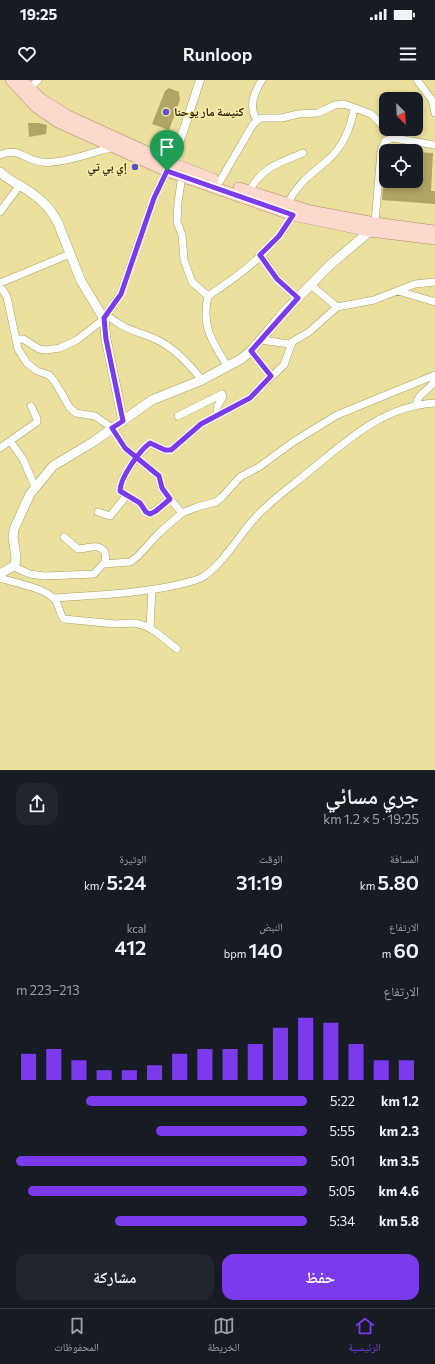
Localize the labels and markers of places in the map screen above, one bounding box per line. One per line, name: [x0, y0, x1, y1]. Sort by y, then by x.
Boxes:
place label: كنيسة مار يوحنا: [174, 104, 245, 119]
marker: كنيسة مار يوحنا: [161, 107, 171, 117]
pin: [150, 130, 184, 171]
place label: إي بي تي: [87, 159, 127, 177]
marker: إي بي تي: [130, 162, 140, 172]

